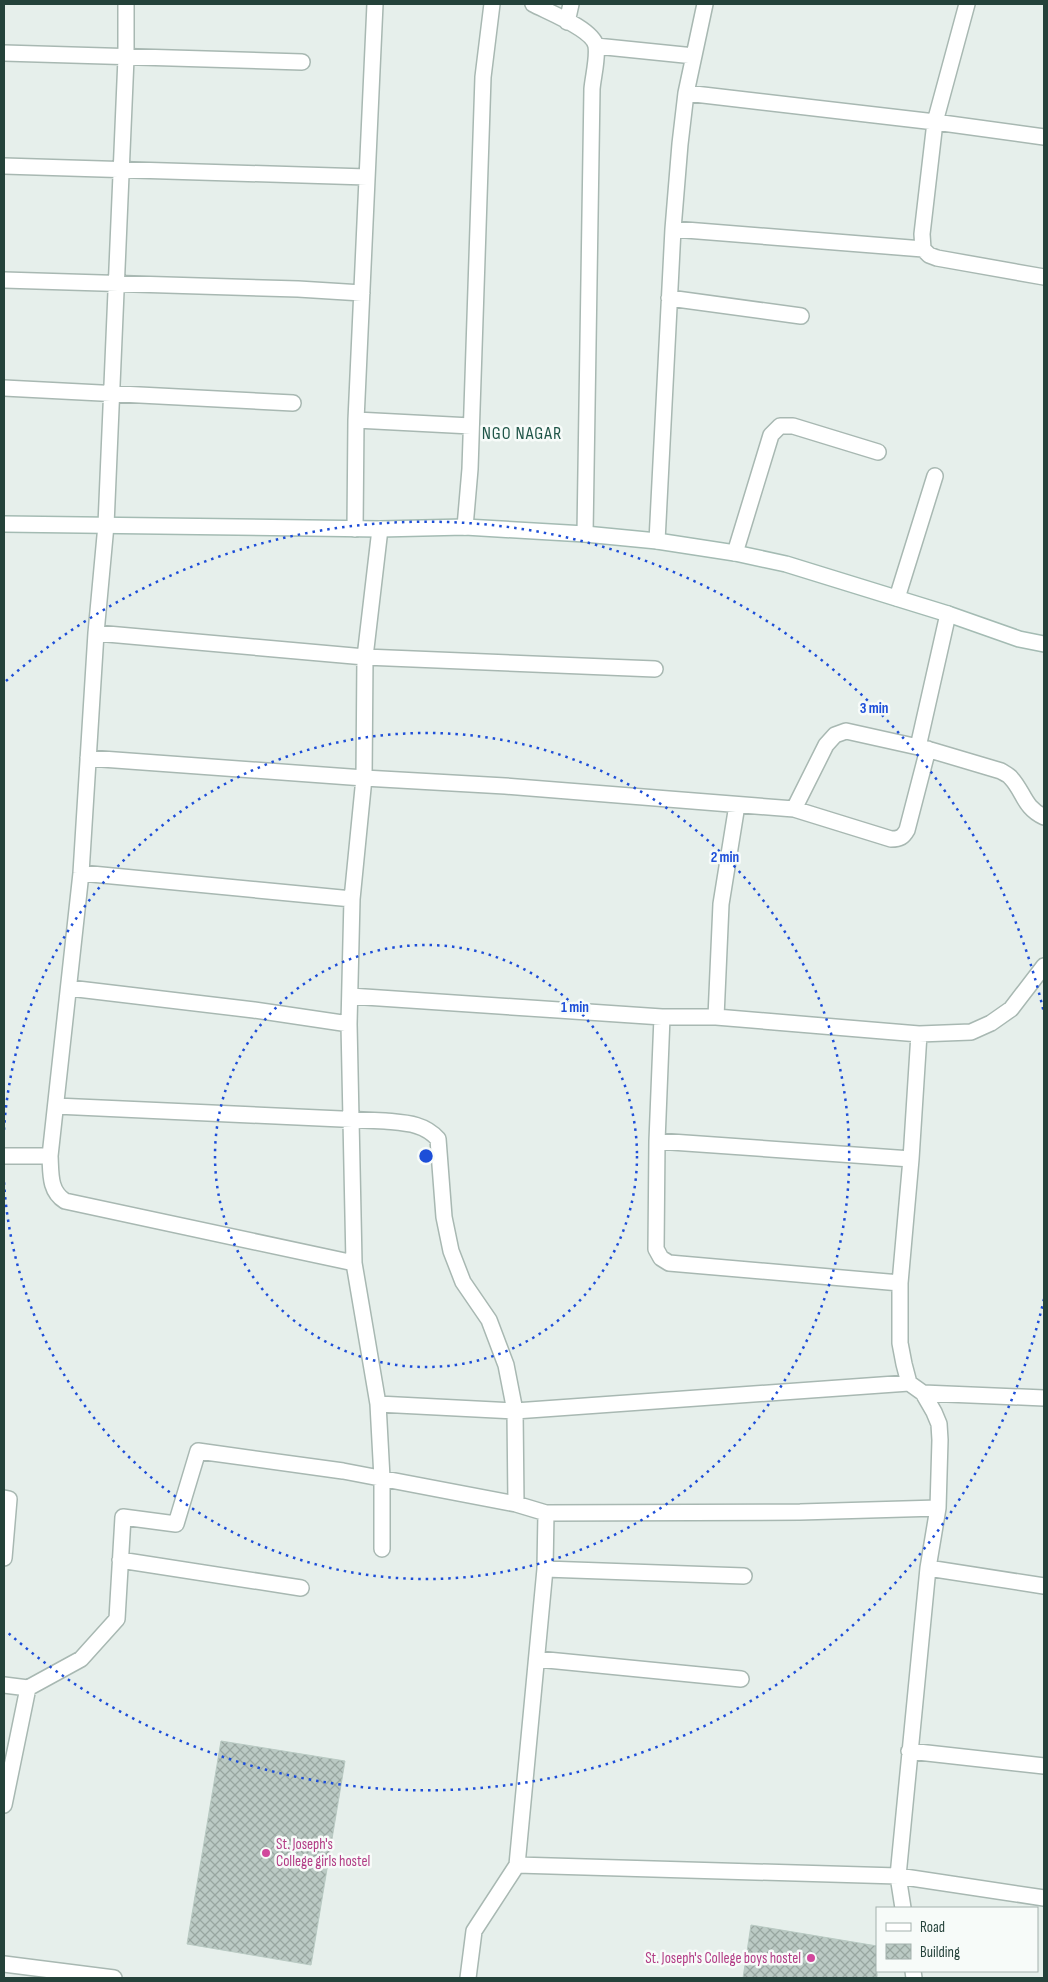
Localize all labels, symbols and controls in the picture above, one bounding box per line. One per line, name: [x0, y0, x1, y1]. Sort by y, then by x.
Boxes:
district label: NGO NAGAR: [482, 423, 562, 444]
text: 3 min: [860, 699, 888, 718]
text: 2 min: [711, 848, 739, 867]
text: 1 min: [561, 998, 589, 1017]
centre of rings: [417, 1147, 435, 1165]
place label: St. Joseph's College girls hostel: [276, 1835, 370, 1871]
marker: St. Joseph's College girls hostel: [260, 1847, 272, 1859]
legend: [876, 1907, 1038, 1972]
text: Road: [920, 1918, 945, 1937]
text: Building: [920, 1943, 960, 1962]
place label: St. Joseph's College boys hostel: [645, 1949, 801, 1968]
marker: St. Joseph's College boys hostel: [805, 1952, 817, 1964]

